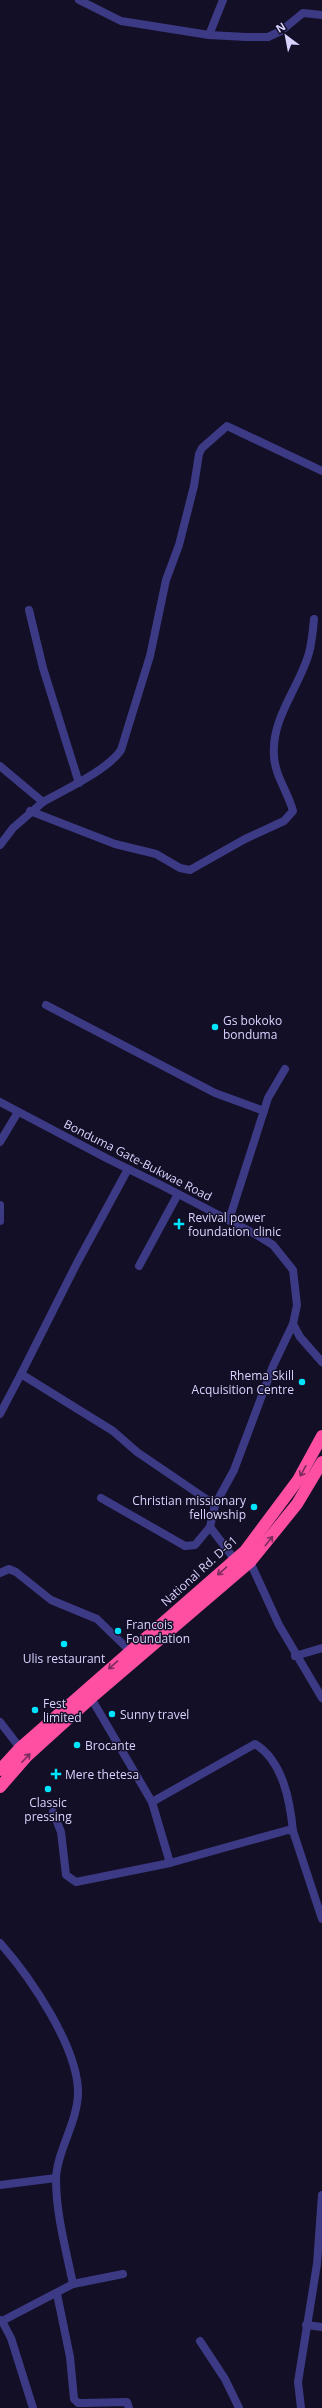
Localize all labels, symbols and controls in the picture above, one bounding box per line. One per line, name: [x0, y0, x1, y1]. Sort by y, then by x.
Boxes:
north arrow: [266, 16, 306, 56]
text: N: [273, 18, 288, 36]
place label: Gs bokoko bonduma: [223, 1012, 282, 1043]
marker: Gs bokoko bonduma: [210, 1022, 220, 1032]
street label: Bonduma Gate-Bukwae Road: [61, 1115, 215, 1205]
place label: Revival power foundation clinic: [188, 1209, 281, 1240]
marker: Revival power foundation clinic: [173, 1218, 185, 1230]
place label: Rhema Skill Acquisition Centre: [192, 1367, 294, 1398]
marker: Rhema Skill Acquisition Centre: [297, 1377, 307, 1387]
one-way arrow: [299, 1464, 307, 1476]
place label: Christian missionary fellowship: [132, 1492, 247, 1523]
marker: Christian missionary fellowship: [249, 1502, 259, 1512]
street label: National Rd. D-61: [157, 1532, 241, 1610]
one-way arrow: [265, 1535, 273, 1546]
one-way arrow: [217, 1566, 227, 1576]
place label: Francois Foundation: [126, 1616, 190, 1647]
marker: Francois Foundation: [113, 1626, 123, 1636]
marker: Ulis restaurant: [59, 1639, 69, 1649]
place label: Ulis restaurant: [23, 1650, 105, 1667]
one-way arrow: [108, 1661, 119, 1670]
place label: Fest limited: [43, 1695, 82, 1726]
marker: Fest limited: [30, 1705, 40, 1715]
place label: Sunny travel: [120, 1706, 189, 1723]
marker: Sunny travel: [107, 1709, 117, 1719]
place label: Brocante: [85, 1737, 136, 1754]
marker: Brocante: [72, 1740, 82, 1750]
one-way arrow: [21, 1753, 31, 1763]
place label: Mere thetesa: [65, 1766, 139, 1783]
marker: Mere thetesa: [50, 1768, 62, 1780]
marker: Classic pressing: [43, 1784, 53, 1794]
place label: Classic pressing: [24, 1794, 72, 1825]

